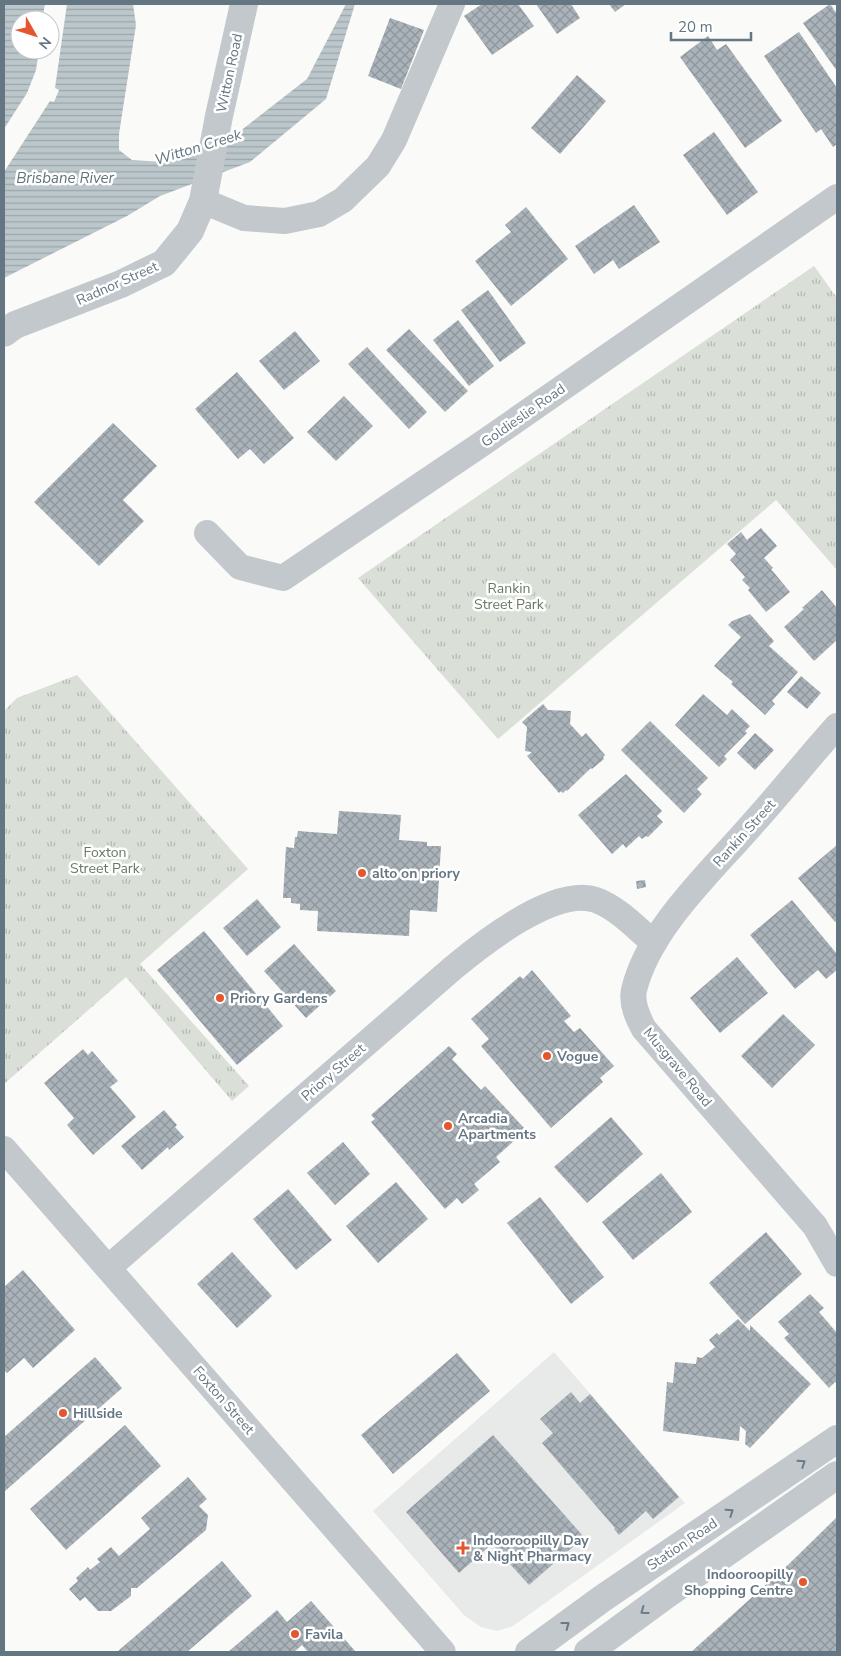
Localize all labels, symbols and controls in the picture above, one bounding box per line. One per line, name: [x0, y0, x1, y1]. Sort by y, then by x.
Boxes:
north arrow: [10, 10, 60, 60]
scale bar: [671, 10, 751, 42]
text: 20 m: [678, 17, 713, 37]
street label: Witton Road: [212, 32, 247, 114]
text: N: [34, 33, 55, 53]
water label: Witton Creek: [152, 124, 244, 170]
water label: Brisbane River: [16, 168, 114, 188]
street label: Radnor Street: [73, 257, 161, 310]
street label: Goldieslie Road: [477, 379, 569, 451]
park label: Rankin Street Park: [474, 579, 545, 614]
street label: Rankin Street: [709, 795, 780, 871]
park label: Foxton Street Park: [70, 843, 141, 878]
place label: alto on priory: [372, 864, 461, 883]
marker: alto on priory: [356, 867, 368, 879]
place label: Priory Gardens: [230, 989, 328, 1008]
marker: Priory Gardens: [214, 992, 226, 1004]
street label: Musgrave Road: [639, 1024, 716, 1111]
street label: Priory Street: [297, 1039, 370, 1106]
place label: Vogue: [556, 1047, 599, 1066]
marker: Vogue: [541, 1050, 553, 1062]
place label: Arcadia Apartments: [458, 1109, 536, 1144]
marker: Arcadia Apartments: [442, 1120, 454, 1132]
street label: Foxton Street: [189, 1362, 259, 1439]
place label: Hillside: [73, 1404, 123, 1423]
marker: Hillside: [57, 1407, 69, 1419]
one-way arrow: [796, 1460, 806, 1469]
one-way arrow: [724, 1509, 734, 1518]
street label: Station Road: [643, 1514, 721, 1575]
place label: Indooroopilly Day & Night Pharmacy: [473, 1531, 592, 1566]
marker: Indooroopilly Day & Night Pharmacy: [457, 1542, 469, 1554]
place label: Indooroopilly Shopping Centre: [684, 1565, 794, 1600]
marker: Indooroopilly Shopping Centre: [797, 1576, 809, 1588]
one-way arrow: [640, 1605, 650, 1614]
one-way arrow: [560, 1622, 570, 1631]
place label: Favila: [305, 1625, 343, 1644]
marker: Favila: [289, 1628, 301, 1640]

